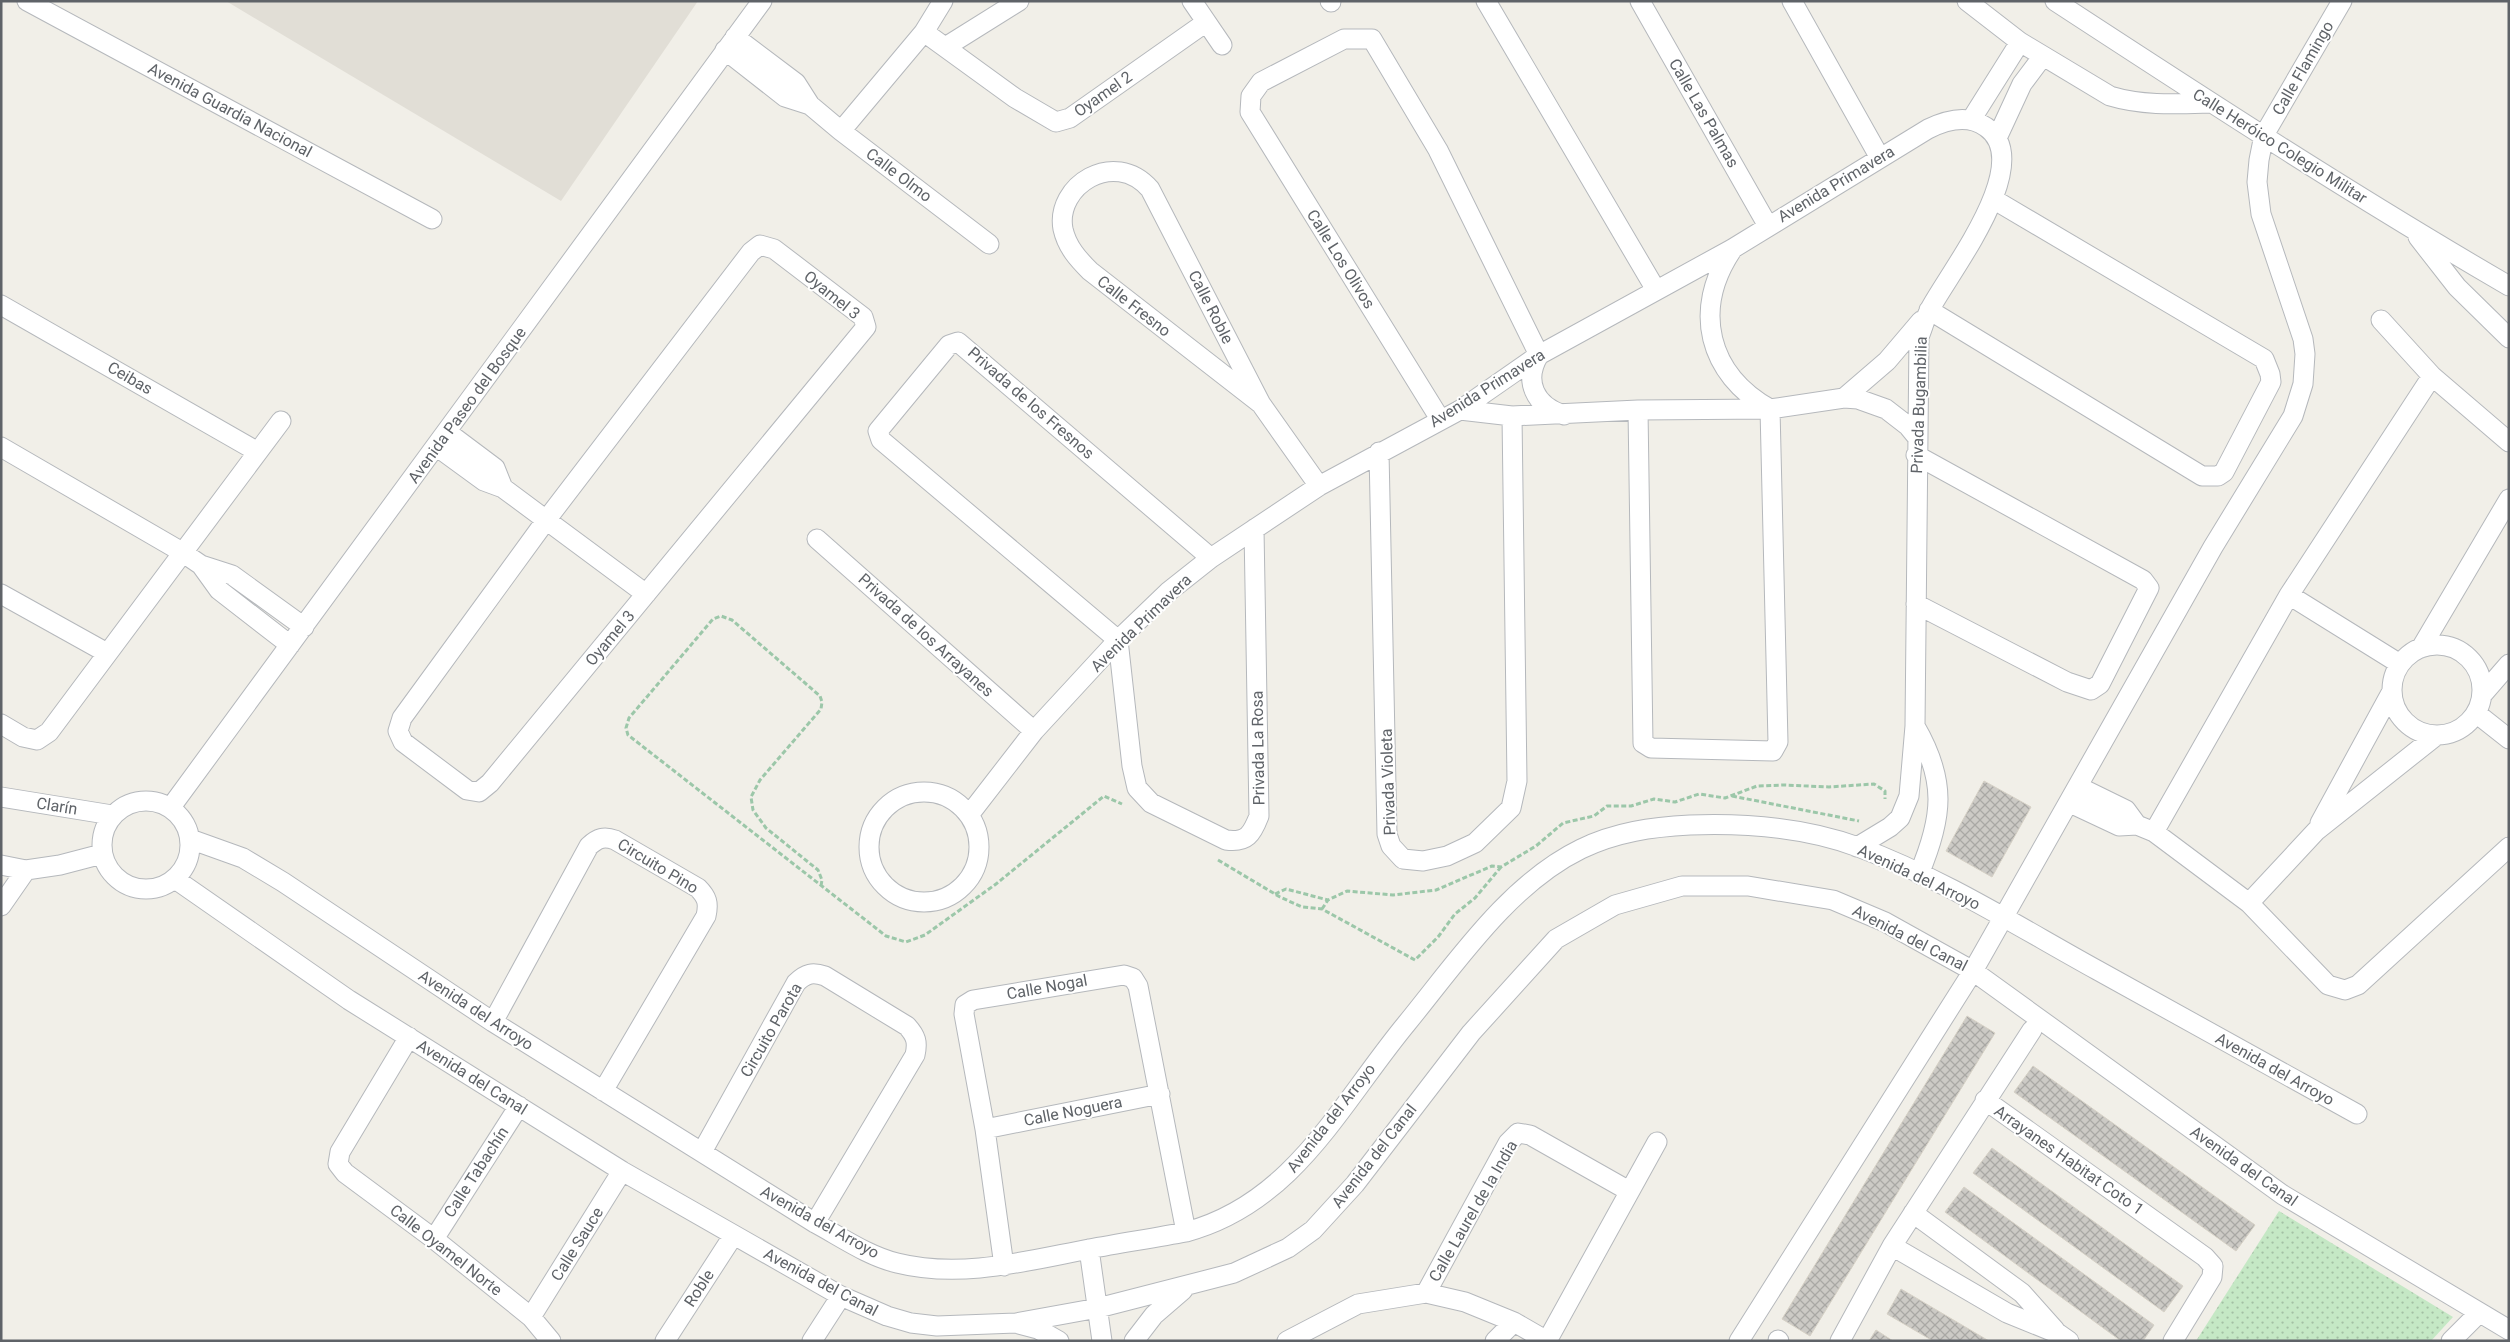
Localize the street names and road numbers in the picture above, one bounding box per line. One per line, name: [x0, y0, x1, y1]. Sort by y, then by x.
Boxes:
street label: Calle Flamingo: [2268, 17, 2338, 119]
street label: Calle Las Palmas: [1665, 55, 1743, 171]
street label: Avenida Guardia Nacional: [145, 59, 315, 161]
street label: Oyamel 2: [1070, 67, 1136, 121]
street label: Calle Heróico Colegio Militar: [2189, 84, 2371, 208]
street label: Avenida Primavera: [1774, 142, 1898, 226]
street label: Calle Olmo: [862, 144, 936, 206]
street label: Calle Los Olivos: [1303, 206, 1379, 312]
street label: Oyamel 3: [800, 267, 864, 323]
street label: Calle Roble: [1184, 267, 1238, 347]
street label: Calle Fresno: [1093, 271, 1175, 341]
street label: Avenida Paseo del Bosque: [404, 323, 530, 487]
street label: Privada Bugambilia: [1907, 336, 1931, 474]
street label: Privada de los Fresnos: [964, 343, 1098, 463]
street label: Avenida Primavera: [1426, 345, 1548, 431]
street label: Ceibas: [104, 358, 156, 398]
street label: Privada de los Arrayanes: [854, 569, 998, 701]
street label: Avenida Primavera: [1087, 570, 1195, 676]
street label: Oyamel 3: [581, 606, 639, 670]
street label: Privada La Rosa: [1248, 691, 1268, 805]
street label: Privada Violeta: [1377, 728, 1399, 836]
street label: Clarín: [35, 793, 79, 819]
street label: Circuito Pino: [614, 834, 702, 898]
street label: Avenida del Arroyo: [1855, 840, 1983, 914]
street label: Avenida del Canal: [1849, 901, 1971, 975]
street label: Avenida del Arroyo: [415, 966, 537, 1054]
street label: Calle Nogal: [1005, 971, 1089, 1003]
street label: Circuito Parota: [736, 979, 806, 1081]
street label: Avenida del Arroyo: [2212, 1029, 2338, 1109]
street label: Avenida del Canal: [413, 1035, 531, 1119]
street label: Avenida del Arroyo: [1283, 1060, 1379, 1176]
street label: Calle Noguera: [1022, 1092, 1124, 1130]
street label: Avenida del Canal: [1328, 1100, 1420, 1212]
street label: Arrayanes Habitat Coto 1: [1991, 1101, 2147, 1219]
street label: Avenida del Canal: [2187, 1122, 2301, 1210]
street label: Calle Tabachín: [440, 1123, 512, 1221]
street label: Calle Laurel de la India: [1425, 1137, 1521, 1285]
street label: Avenida del Arroyo: [757, 1182, 883, 1262]
street label: Calle Oyamel Norte: [386, 1200, 506, 1300]
street label: Calle Sauce: [547, 1204, 607, 1284]
street label: Avenida del Canal: [761, 1244, 881, 1320]
street label: Roble: [680, 1266, 718, 1310]

